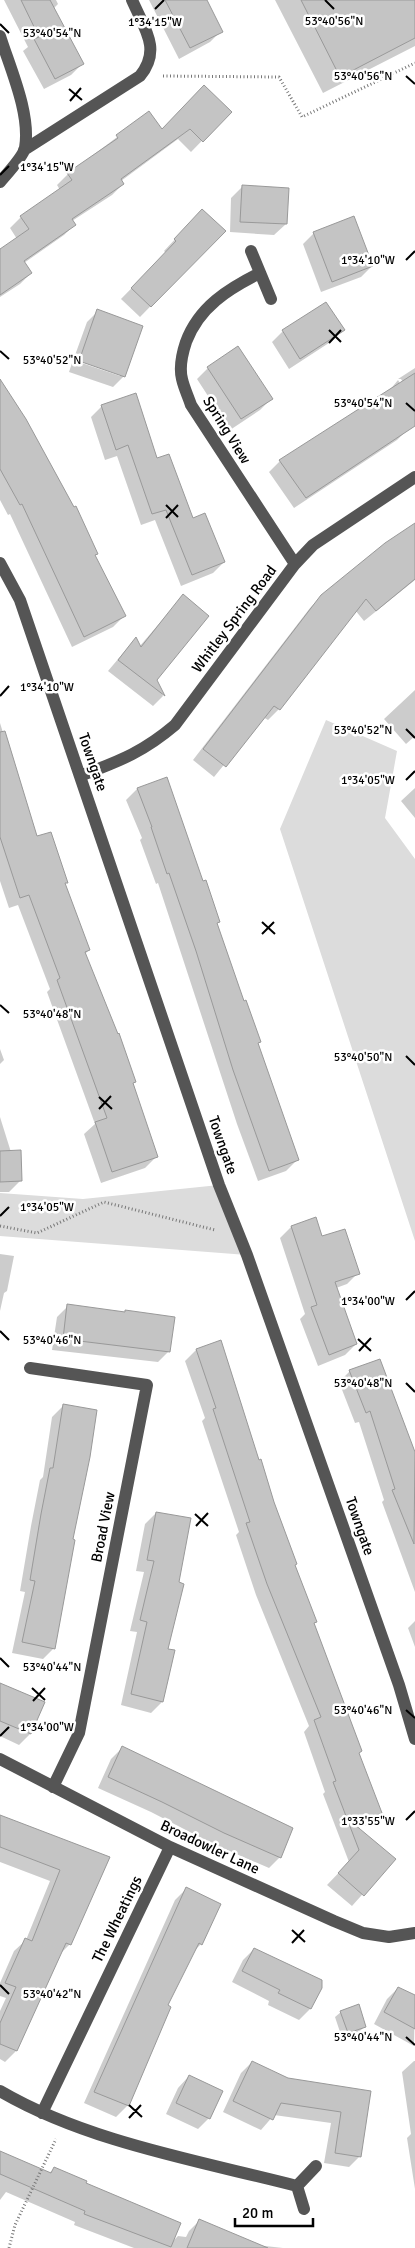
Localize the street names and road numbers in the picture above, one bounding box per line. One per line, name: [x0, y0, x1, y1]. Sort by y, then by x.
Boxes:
street label: Spring View: [199, 393, 255, 467]
street label: Whitley Spring Road: [188, 562, 280, 676]
street label: Towngate: [75, 730, 111, 794]
street label: Towngate: [205, 1113, 241, 1177]
street label: Broad View: [87, 1490, 119, 1564]
street label: Towngate: [342, 1494, 378, 1558]
street label: Broadowler Lane: [158, 1816, 262, 1878]
street label: The Wheatings: [88, 1872, 146, 1965]

